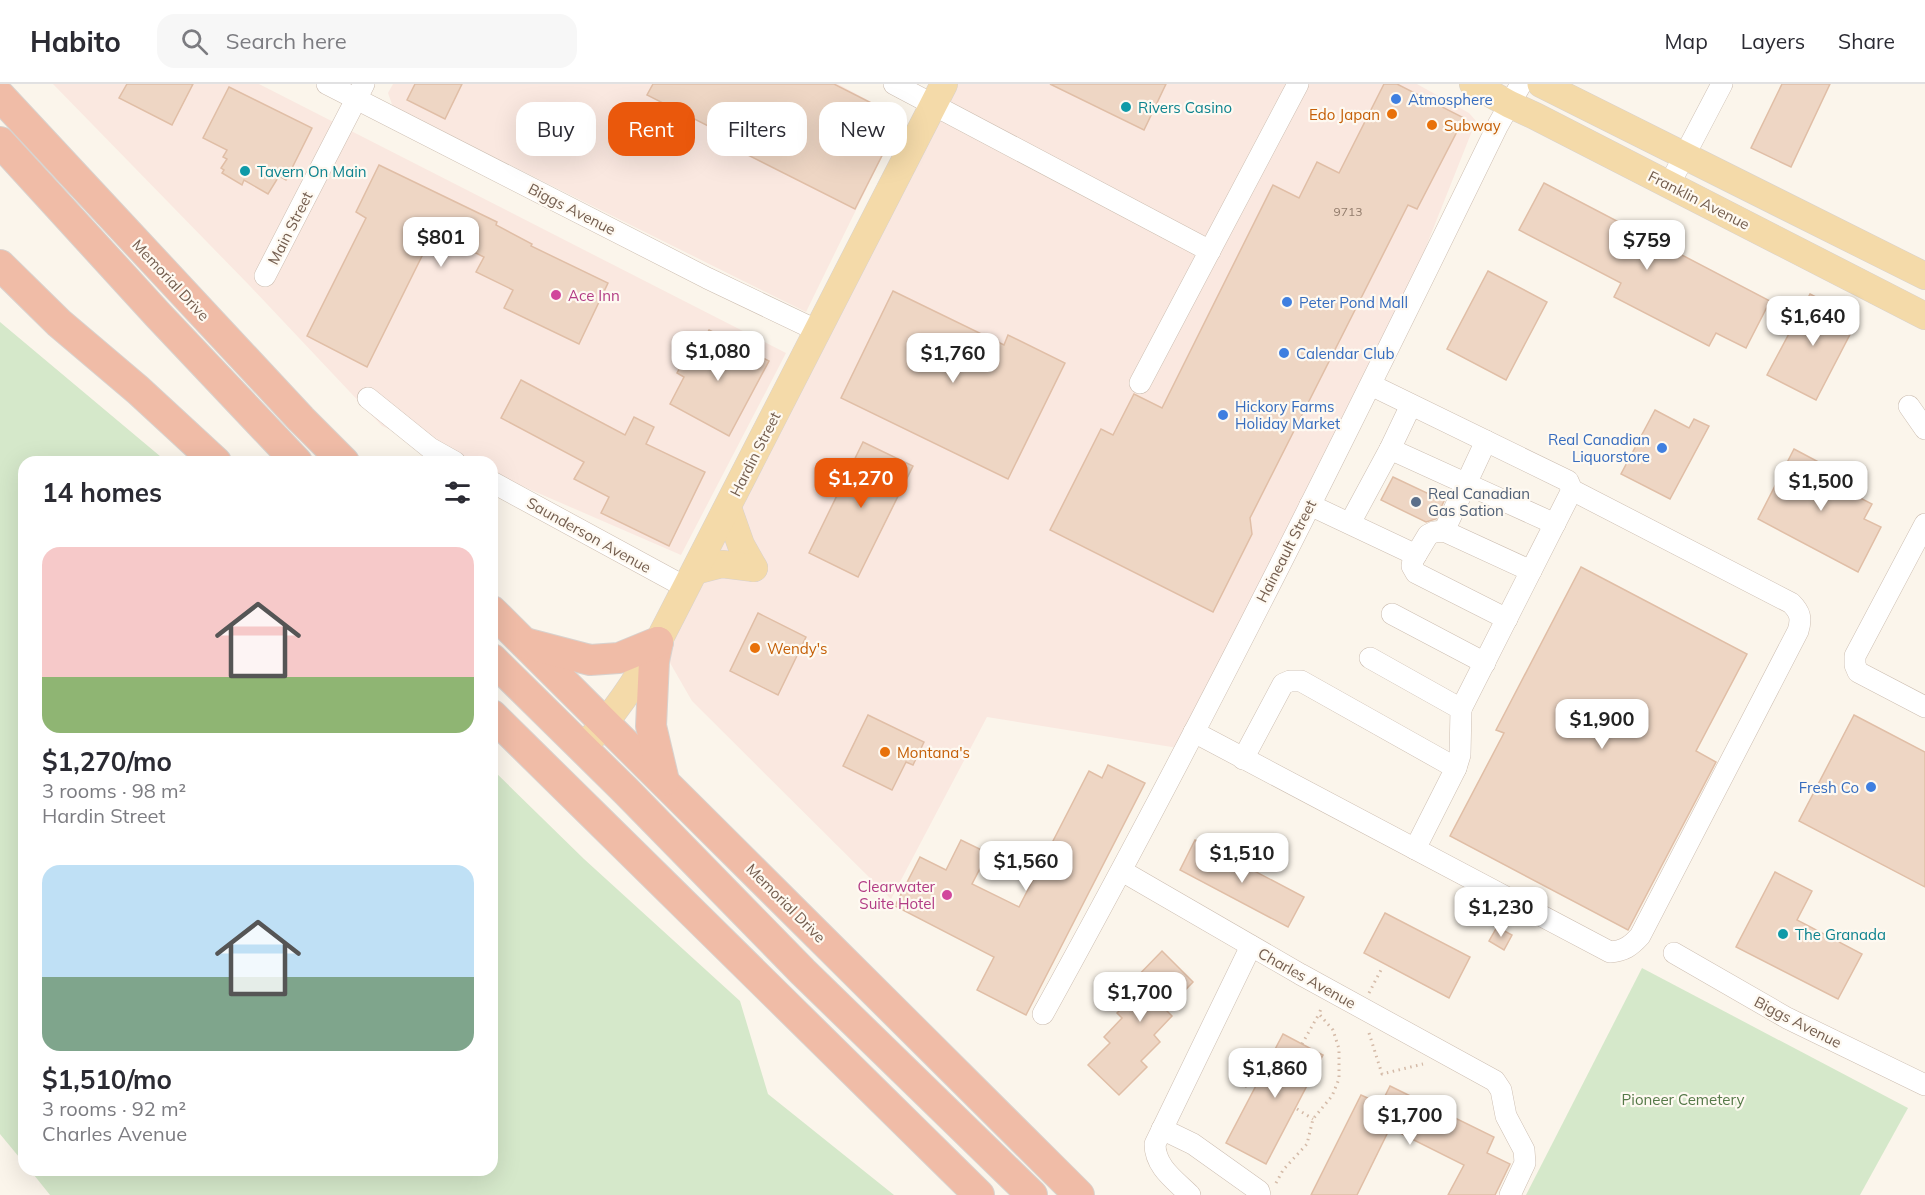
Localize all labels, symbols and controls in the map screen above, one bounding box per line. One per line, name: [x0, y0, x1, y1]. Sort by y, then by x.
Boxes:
search box: [157, 14, 577, 68]
text: Habito: [30, 24, 121, 59]
icon: search: [178, 25, 211, 58]
text: Search here: [226, 27, 347, 55]
text: Map: [1665, 28, 1708, 54]
text: Layers: [1741, 28, 1805, 54]
text: Share: [1838, 28, 1895, 54]
place label: Atmosphere: [1408, 90, 1493, 109]
marker: Atmosphere: [1389, 92, 1403, 106]
place label: Rivers Casino: [1138, 98, 1232, 117]
marker: Rivers Casino: [1119, 100, 1133, 114]
chip: Buy: [516, 102, 596, 156]
chip: Rent: [608, 102, 695, 156]
chip: Filters: [707, 102, 807, 156]
chip: New: [819, 102, 907, 156]
place label: Edo Japan: [1309, 105, 1380, 124]
marker: Edo Japan: [1385, 107, 1399, 121]
place label: Subway: [1444, 116, 1501, 135]
marker: Subway: [1425, 118, 1439, 132]
place label: Tavern On Main: [257, 162, 367, 181]
marker: Tavern On Main: [238, 164, 252, 178]
street label: Franklin Avenue: [1645, 166, 1753, 234]
street label: Biggs Avenue: [525, 179, 619, 239]
street label: Main Street: [263, 188, 317, 268]
house number: 9713: [1334, 204, 1362, 219]
pin: $801: [405, 217, 477, 268]
pin: $759: [1611, 220, 1683, 271]
text: $801: [417, 224, 465, 249]
text: $759: [1623, 227, 1671, 252]
street label: Memorial Drive: [128, 235, 214, 325]
place label: Ace Inn: [568, 286, 620, 305]
marker: Ace Inn: [549, 288, 563, 302]
place label: Peter Pond Mall: [1299, 293, 1408, 312]
marker: Peter Pond Mall: [1280, 295, 1294, 309]
pin: $1,640: [1764, 296, 1862, 347]
text: $1,640: [1781, 303, 1845, 328]
pin: $1,080: [669, 331, 767, 382]
pin: $1,760: [904, 333, 1002, 384]
text: $1,080: [686, 338, 750, 363]
text: $1,760: [921, 340, 985, 365]
place label: Calendar Club: [1296, 344, 1394, 363]
marker: Calendar Club: [1277, 346, 1291, 360]
place label: Hickory Farms Holiday Market: [1235, 397, 1340, 433]
street label: Hardin Street: [726, 408, 784, 500]
marker: Hickory Farms Holiday Market: [1216, 408, 1230, 422]
place label: Real Canadian Liquorstore: [1548, 430, 1650, 466]
marker: Real Canadian Liquorstore: [1655, 441, 1669, 455]
pin: $1,270: [812, 458, 910, 509]
pin: $1,500: [1772, 461, 1870, 512]
text: $1,270: [829, 465, 893, 490]
text: $1,500: [1789, 468, 1853, 493]
text: 14 homes: [42, 476, 162, 509]
icon: filters: [441, 476, 474, 509]
place label: Real Canadian Gas Sation: [1428, 484, 1530, 520]
street label: Saunderson Avenue: [523, 493, 655, 577]
marker: Real Canadian Gas Sation: [1409, 495, 1423, 509]
street label: Haineault Street: [1252, 496, 1320, 606]
icon: home: [204, 586, 312, 694]
place label: Wendy's: [767, 639, 827, 658]
marker: Wendy's: [748, 641, 762, 655]
pin: $1,900: [1553, 699, 1651, 750]
text: $1,900: [1570, 706, 1634, 731]
place label: Montana's: [897, 743, 970, 762]
text: $1,270/mo: [42, 745, 172, 778]
marker: Montana's: [878, 745, 892, 759]
text: 3 rooms · 98 m²: [42, 778, 186, 803]
place label: Fresh Co: [1799, 778, 1859, 797]
marker: Fresh Co: [1864, 780, 1878, 794]
text: Hardin Street: [42, 803, 165, 828]
pin: $1,510: [1193, 833, 1291, 884]
text: $1,510: [1210, 840, 1274, 865]
pin: $1,560: [977, 841, 1075, 892]
text: $1,560: [994, 848, 1058, 873]
street label: Memorial Drive: [742, 859, 830, 947]
place label: Clearwater Suite Hotel: [857, 877, 936, 913]
pin: $1,230: [1452, 887, 1550, 938]
marker: Clearwater Suite Hotel: [940, 888, 954, 902]
text: $1,230: [1469, 894, 1533, 919]
icon: home: [204, 904, 312, 1012]
place label: The Granada: [1795, 925, 1886, 944]
marker: The Granada: [1776, 927, 1790, 941]
street label: Charles Avenue: [1255, 943, 1359, 1013]
pin: $1,700: [1091, 972, 1189, 1023]
text: $1,700: [1108, 979, 1172, 1004]
street label: Biggs Avenue: [1751, 992, 1845, 1052]
pin: $1,860: [1226, 1048, 1324, 1099]
text: $1,860: [1243, 1055, 1307, 1080]
text: $1,510/mo: [42, 1063, 172, 1096]
park label: Pioneer Cemetery: [1622, 1090, 1744, 1109]
pin: $1,700: [1361, 1095, 1459, 1146]
text: 3 rooms · 92 m²: [42, 1096, 186, 1121]
text: $1,700: [1378, 1102, 1442, 1127]
text: Charles Avenue: [42, 1121, 187, 1146]

